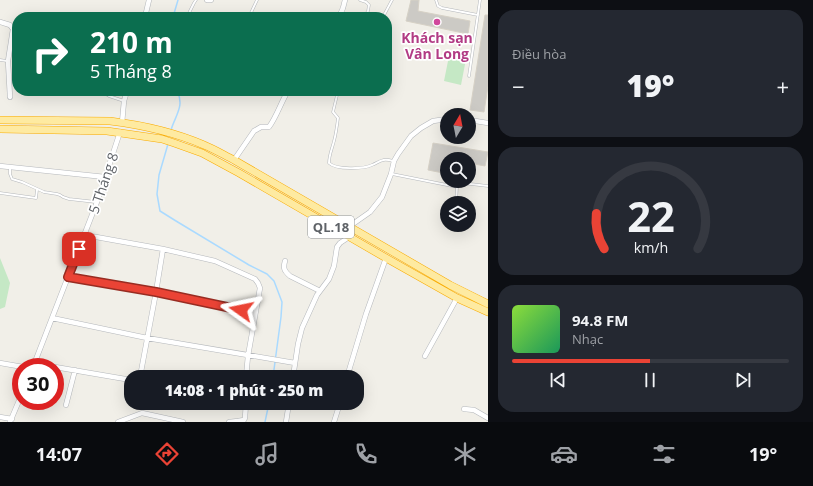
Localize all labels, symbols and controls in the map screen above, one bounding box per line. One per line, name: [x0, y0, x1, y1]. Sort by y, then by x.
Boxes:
marker: Khách sạn Vân Long: [432, 17, 442, 27]
text: 210 m: [90, 23, 173, 61]
icon: right: [24, 28, 76, 80]
place label: Khách sạn Vân Long: [401, 28, 473, 63]
text: Điều hòa: [512, 45, 566, 63]
text: 5 Tháng 8: [90, 59, 172, 83]
text: 19°: [627, 65, 674, 106]
text: −: [512, 71, 525, 101]
text: +: [776, 71, 789, 101]
north arrow: [440, 108, 476, 144]
map controls: [440, 108, 476, 232]
street label: 5 Tháng 8: [84, 150, 122, 216]
button: search: [440, 152, 476, 188]
text: 22: [627, 188, 674, 244]
button: layers: [440, 196, 476, 232]
road number: QL.18: [308, 216, 354, 238]
pin: [62, 232, 96, 266]
icon: arrive: [68, 238, 90, 260]
text: km/h: [633, 238, 668, 257]
position arrow: [220, 289, 262, 331]
text: 94.8 FM: [572, 310, 628, 330]
text: Nhạc: [572, 330, 603, 348]
speed limit sign: 30: [12, 358, 64, 410]
icon: previous: [547, 369, 569, 391]
icon: pause: [639, 369, 661, 391]
icon: next: [732, 369, 754, 391]
text: 14:08 · 1 phút · 250 m: [165, 380, 323, 400]
icon: directions: [153, 440, 181, 468]
icon: music: [253, 440, 281, 468]
icon: phone: [352, 440, 380, 468]
icon: climate: [451, 440, 479, 468]
icon: car: [550, 440, 578, 468]
icon: filters: [650, 440, 678, 468]
text: 14:07: [36, 442, 82, 466]
text: 19°: [749, 442, 777, 466]

